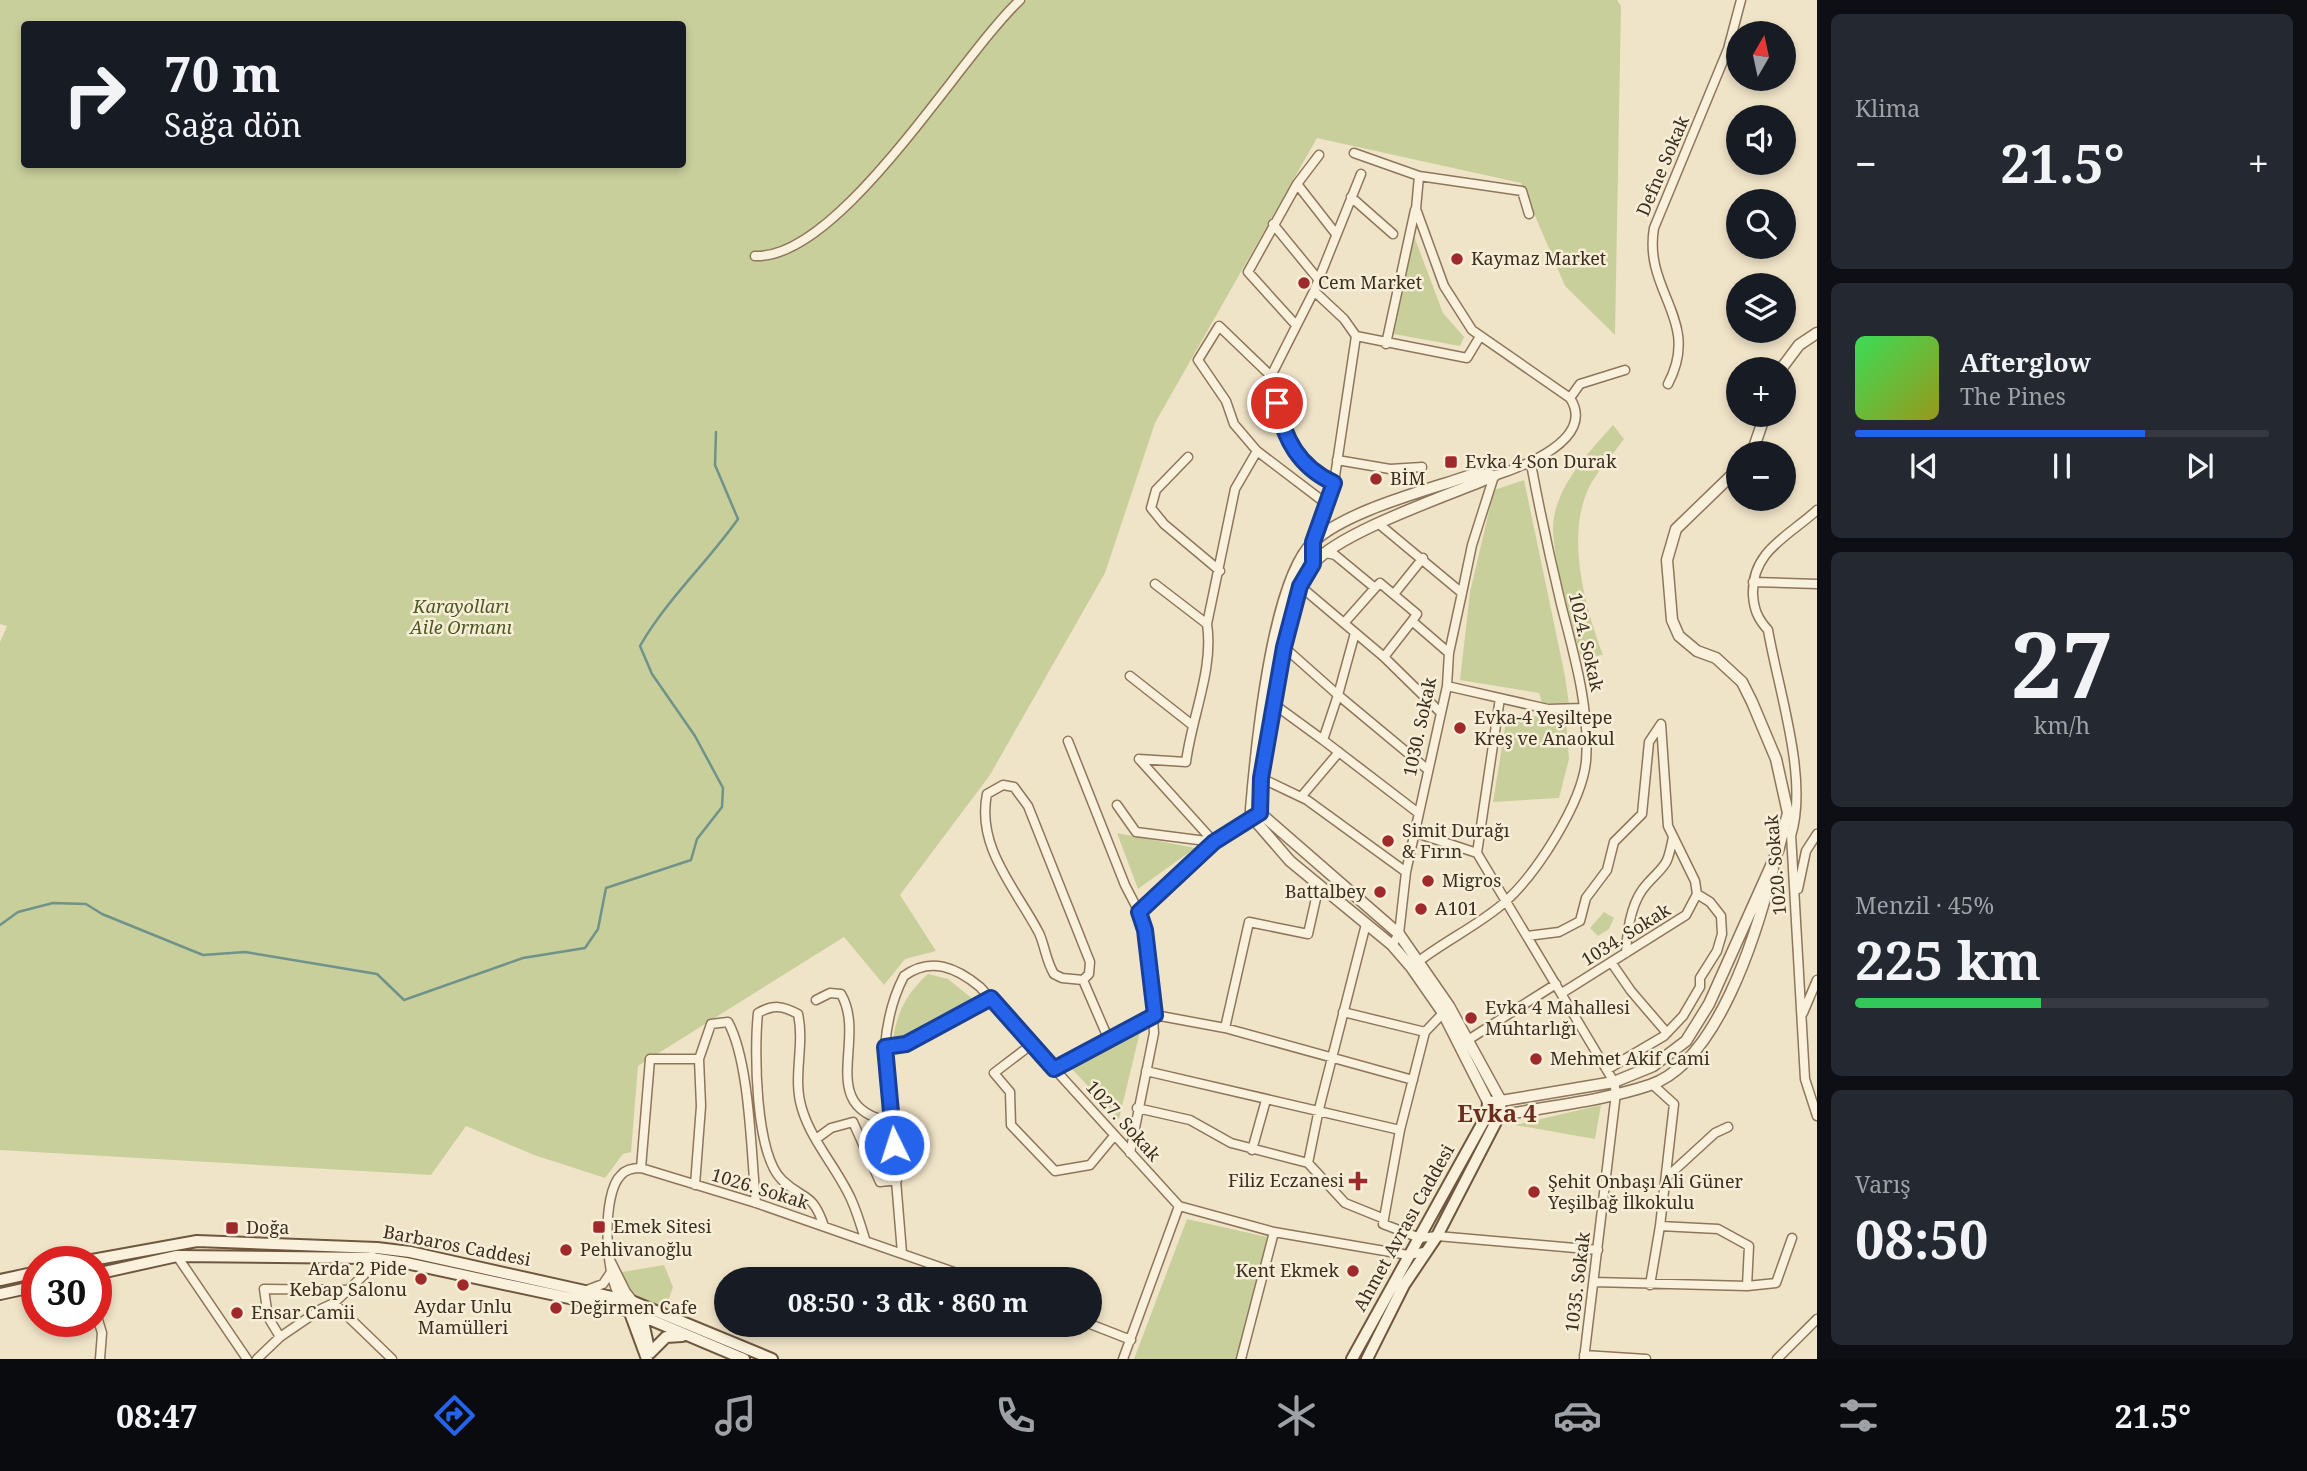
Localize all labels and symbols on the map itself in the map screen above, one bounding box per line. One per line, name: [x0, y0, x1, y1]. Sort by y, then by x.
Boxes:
north arrow: [1726, 21, 1796, 91]
street label: Defne Sokak: [1630, 111, 1694, 219]
place label: Kaymaz Market: [1471, 246, 1606, 270]
marker: Kaymaz Market: [1449, 251, 1465, 267]
place label: Cem Market: [1318, 270, 1422, 294]
marker: Cem Market: [1296, 275, 1312, 291]
pin: [1247, 373, 1307, 433]
place label: Evka 4 Son Durak: [1465, 449, 1617, 473]
marker: Evka 4 Son Durak: [1443, 454, 1459, 470]
place label: BİM: [1390, 466, 1425, 490]
marker: BİM: [1368, 471, 1384, 487]
street label: 1024. Sokak: [1564, 590, 1610, 694]
park label: Karayolları Aile Ormanı: [408, 594, 512, 639]
street label: 1030. Sokak: [1397, 675, 1441, 779]
place label: Evka-4 Yeşiltepe Kreş ve Anaokul: [1474, 705, 1615, 750]
marker: Evka-4 Yeşiltepe Kreş ve Anaokul: [1452, 720, 1468, 736]
street label: 1020. Sokak: [1759, 813, 1791, 916]
place label: Simit Durağı & Fırın: [1402, 818, 1510, 863]
marker: Simit Durağı & Fırın: [1380, 833, 1396, 849]
place label: Migros: [1442, 868, 1501, 892]
marker: Migros: [1420, 873, 1436, 889]
place label: Battalbey: [1285, 879, 1367, 903]
marker: Battalbey: [1372, 884, 1388, 900]
place label: A101: [1435, 896, 1478, 920]
street label: 1034. Sokak: [1576, 897, 1675, 971]
marker: A101: [1413, 901, 1429, 917]
place label: Evka 4 Mahallesi Muhtarlığı: [1485, 995, 1630, 1040]
marker: Evka 4 Mahallesi Muhtarlığı: [1463, 1010, 1479, 1026]
place label: Mehmet Akif Cami: [1550, 1046, 1710, 1070]
marker: Mehmet Akif Cami: [1528, 1051, 1544, 1067]
street label: 1027. Sokak: [1081, 1075, 1167, 1166]
district label: Evka 4: [1457, 1096, 1537, 1129]
position arrow: [857, 1108, 931, 1182]
street label: Ahmet Avrası Caddesi: [1347, 1140, 1459, 1315]
street label: 1026. Sokak: [709, 1162, 812, 1214]
place label: Filiz Eczanesi: [1228, 1168, 1344, 1192]
place label: Şehit Onbaşı Ali Güner Yeşilbağ İlkokulu: [1547, 1169, 1744, 1214]
marker: Filiz Eczanesi: [1350, 1173, 1366, 1189]
marker: Şehit Onbaşı Ali Güner Yeşilbağ İlkokulu: [1526, 1184, 1542, 1200]
place label: Emek Sitesi: [613, 1214, 712, 1238]
place label: Doğa: [246, 1215, 289, 1239]
street label: Barbaros Caddesi: [381, 1219, 533, 1271]
marker: Emek Sitesi: [591, 1219, 607, 1235]
marker: Doğa: [224, 1220, 240, 1236]
street label: 1035. Sokak: [1559, 1230, 1595, 1333]
place label: Pehlivanoğlu: [580, 1237, 693, 1261]
marker: Pehlivanoğlu: [558, 1242, 574, 1258]
speed limit sign: 30: [21, 1246, 112, 1337]
place label: Arda 2 Pide Kebap Salonu: [289, 1256, 408, 1301]
place label: Kent Ekmek: [1236, 1258, 1339, 1282]
marker: Kent Ekmek: [1345, 1263, 1361, 1279]
marker: Arda 2 Pide Kebap Salonu: [413, 1271, 429, 1287]
marker: Aydar Unlu Mamülleri: [455, 1277, 471, 1293]
place label: Aydar Unlu Mamülleri: [414, 1294, 512, 1339]
place label: Değirmen Cafe: [570, 1295, 697, 1319]
place label: Ensar Camii: [251, 1300, 355, 1324]
marker: Değirmen Cafe: [548, 1300, 564, 1316]
marker: Ensar Camii: [229, 1305, 245, 1321]

